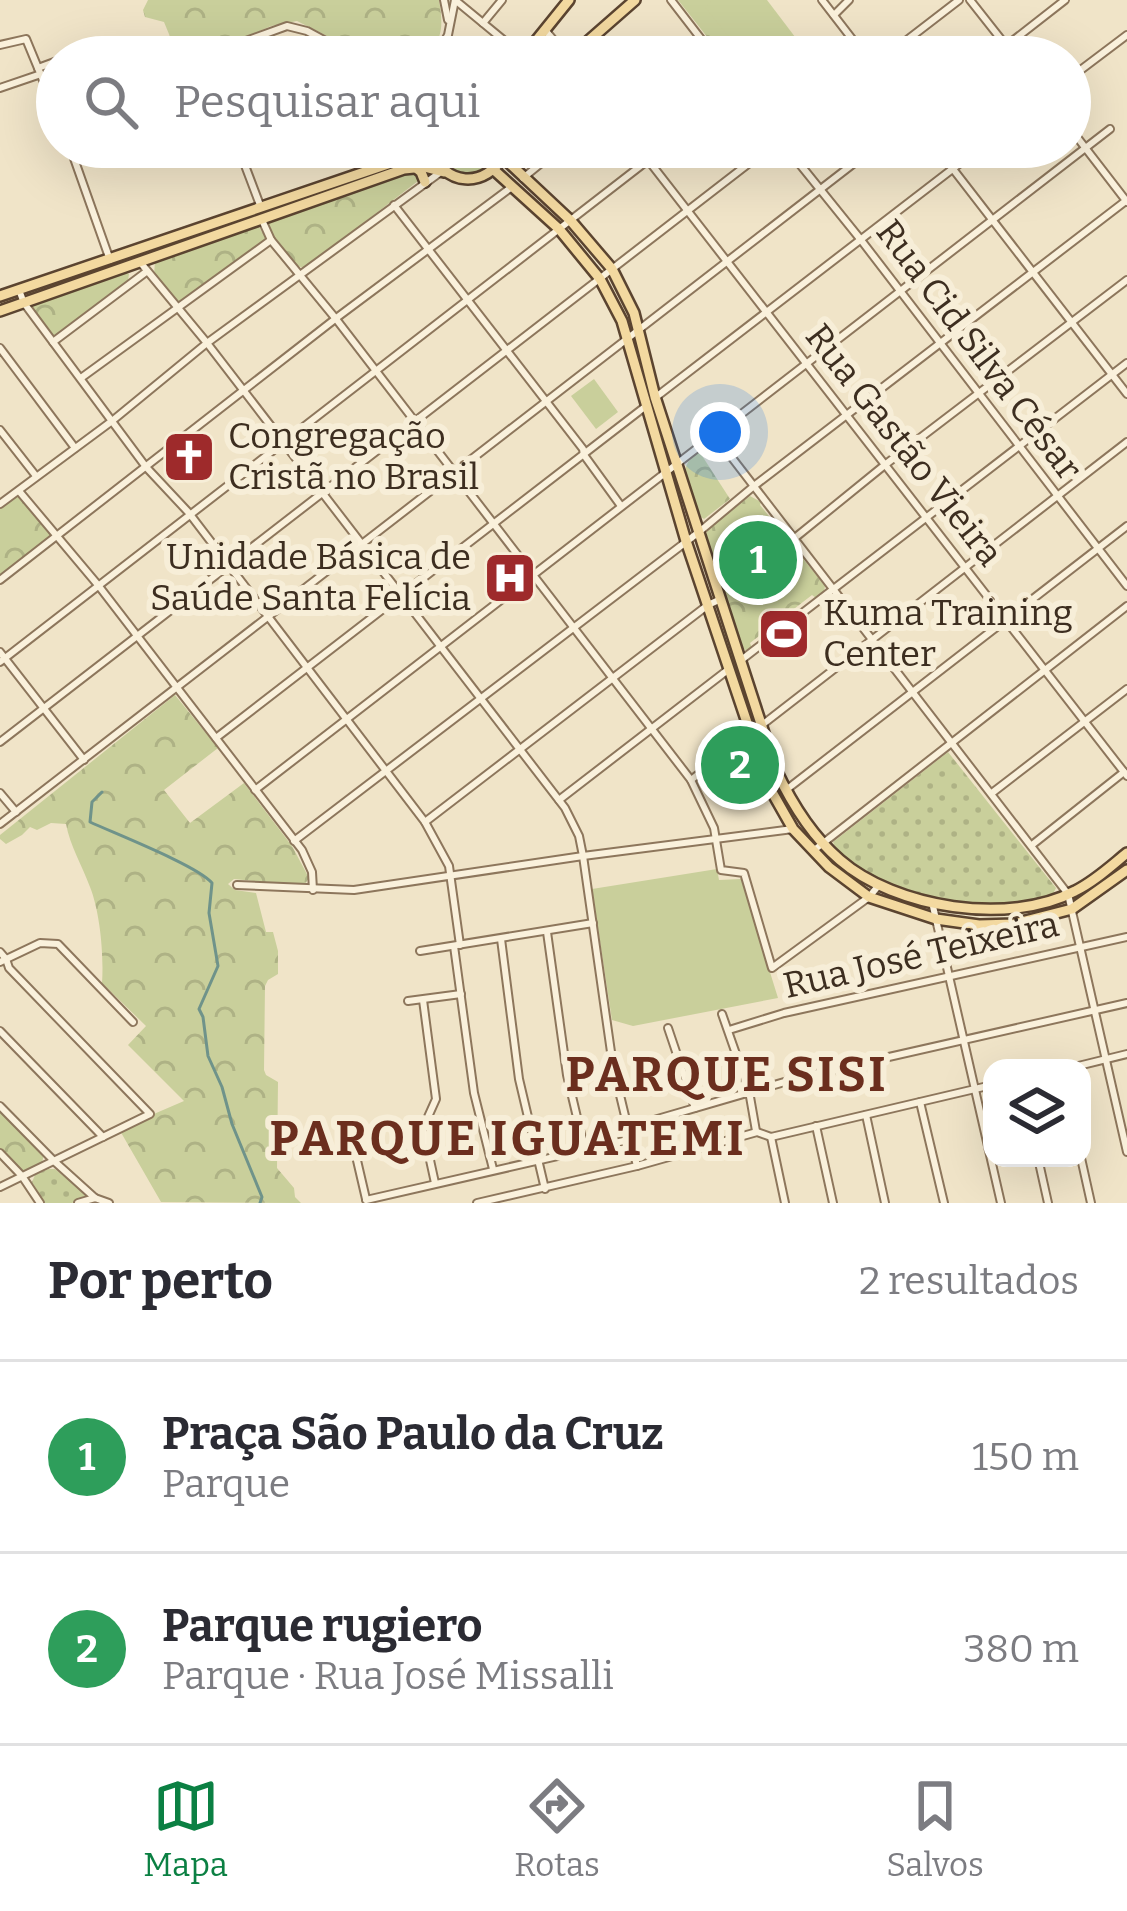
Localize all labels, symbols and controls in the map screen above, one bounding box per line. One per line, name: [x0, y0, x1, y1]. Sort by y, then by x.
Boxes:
search box: [36, 36, 1091, 168]
icon: search: [78, 69, 144, 135]
text: Pesquisar aqui: [174, 75, 480, 129]
street label: Rua Cid Silva César: [867, 211, 1091, 489]
street label: Rua Gastão Vieira: [796, 315, 1012, 575]
your location: [690, 402, 750, 462]
place label: Congregação Cristã no Brasil: [228, 414, 479, 499]
church icon: Congregação Cristã no Brasil: [161, 429, 217, 485]
pin: 1: [719, 515, 797, 605]
place label: Unidade Básica de Saúde Santa Felícia: [150, 535, 471, 620]
hospital icon: Unidade Básica de Saúde Santa Felícia: [482, 550, 538, 606]
place label: Kuma Training Center: [823, 591, 1073, 676]
sports icon: Kuma Training Center: [756, 606, 812, 662]
pin: 2: [701, 720, 779, 810]
street label: Rua José Teixeira: [779, 902, 1063, 1008]
district label: PARQUE SISI: [565, 1046, 889, 1104]
map controls: [983, 1059, 1091, 1167]
button: layers: [983, 1059, 1091, 1167]
district label: PARQUE IGUATEMI: [269, 1110, 747, 1168]
text: Por perto: [48, 1250, 273, 1312]
text: 2 resultados: [859, 1258, 1079, 1304]
text: Praça São Paulo da Cruz: [162, 1407, 664, 1461]
text: 1: [79, 1434, 95, 1480]
text: 150 m: [972, 1434, 1079, 1480]
text: Parque: [162, 1461, 290, 1507]
text: Parque rugiero: [162, 1599, 483, 1653]
text: 2: [76, 1626, 98, 1672]
text: 380 m: [963, 1626, 1079, 1672]
text: Parque · Rua José Missalli: [162, 1653, 614, 1699]
tab: Mapa: [143, 1773, 228, 1885]
tab: Rotas: [514, 1773, 600, 1885]
tab: Salvos: [886, 1773, 984, 1885]

